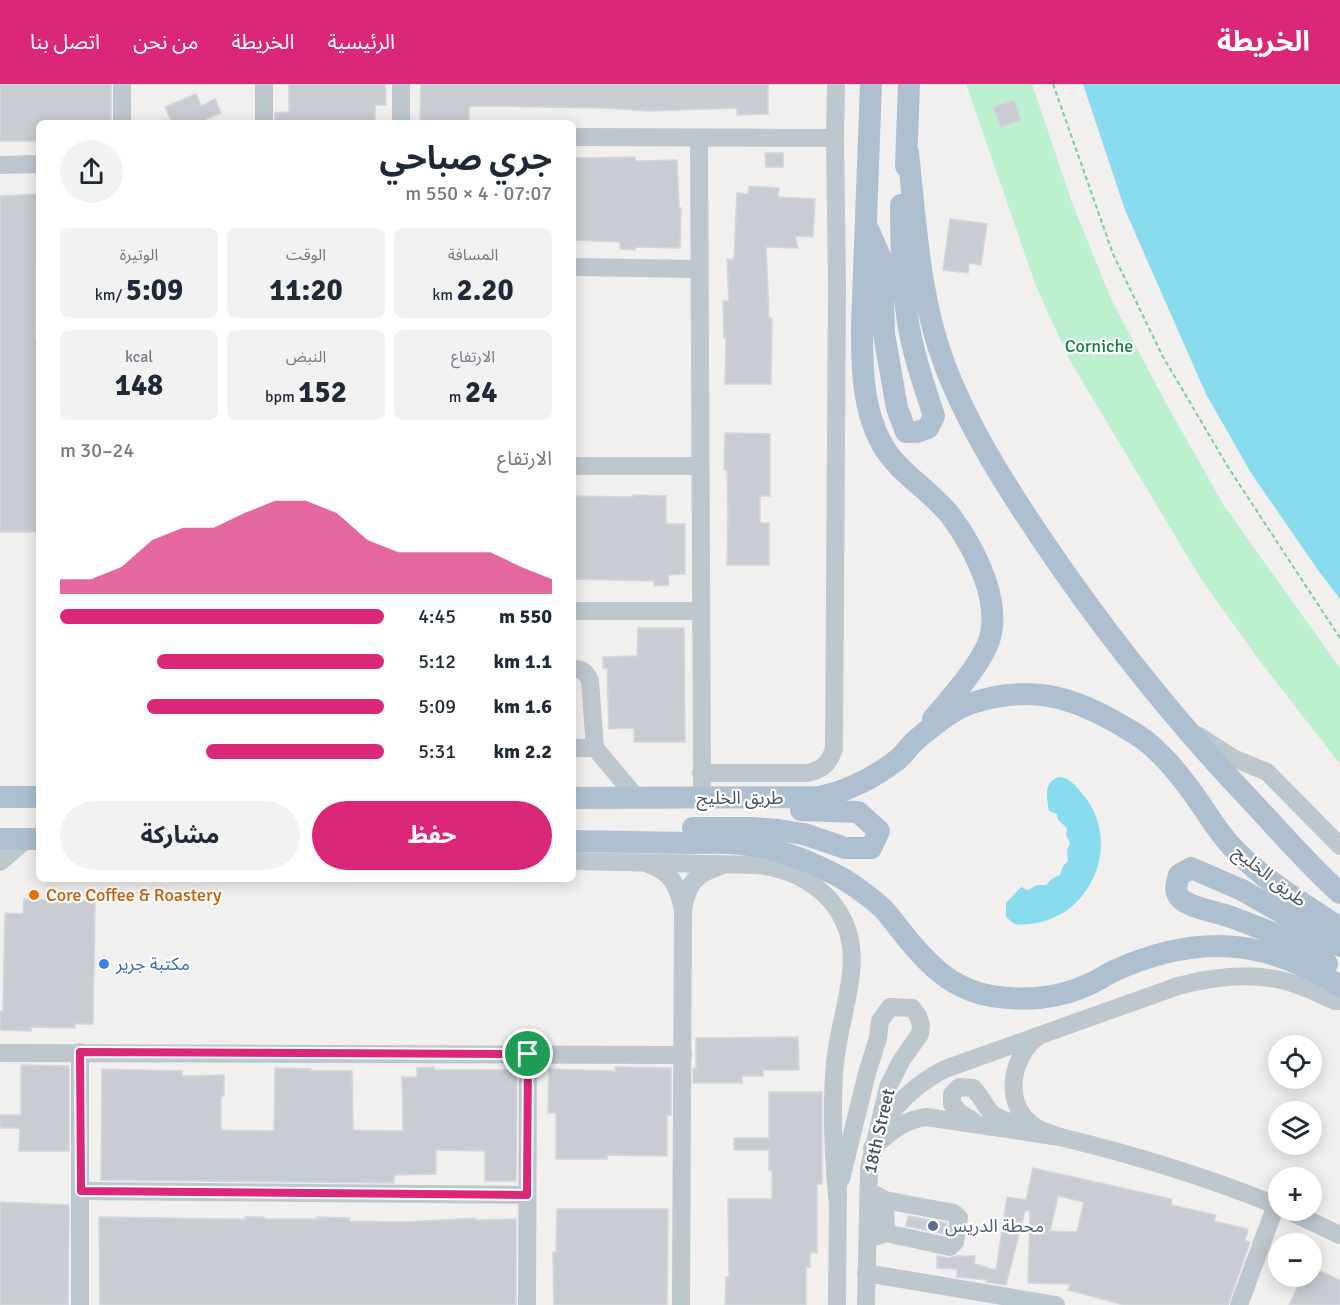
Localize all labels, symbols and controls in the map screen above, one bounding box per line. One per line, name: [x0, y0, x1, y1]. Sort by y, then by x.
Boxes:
text: الخريطة: [1217, 25, 1310, 59]
text: اتصل بنا: [30, 29, 100, 55]
text: من نحن: [133, 29, 198, 55]
text: الخريطة: [231, 29, 294, 55]
text: الرئيسية: [327, 29, 395, 55]
text: جري صباحي: [380, 138, 552, 179]
button: share: [60, 140, 123, 203]
text: 07:07 · 4 × 550 m: [405, 181, 552, 206]
text: الوتيرة: [120, 245, 158, 265]
text: الوقت: [286, 245, 326, 265]
text: المسافة: [448, 245, 498, 265]
text: 5:09: [126, 272, 183, 309]
text: 11:20: [269, 272, 343, 309]
text: 2.20: [457, 272, 514, 309]
text: /km: [95, 285, 126, 305]
text: km: [432, 285, 457, 305]
park label: Corniche: [1065, 335, 1133, 357]
text: kcal: [125, 347, 153, 367]
text: النبض: [286, 347, 326, 367]
text: الارتفاع: [451, 347, 495, 367]
text: 148: [115, 367, 163, 404]
text: 152: [298, 374, 347, 411]
text: 24: [465, 374, 497, 411]
text: bpm: [265, 387, 298, 407]
text: m: [449, 387, 465, 407]
text: 24–30 m: [60, 438, 134, 463]
text: الارتفاع: [497, 446, 552, 471]
text: 4:45: [418, 604, 456, 629]
text: 550 m: [499, 604, 552, 629]
text: 5:12: [418, 649, 456, 674]
text: 1.1 km: [494, 649, 552, 674]
text: 5:09: [418, 694, 456, 719]
text: 1.6 km: [494, 694, 552, 719]
text: 5:31: [418, 739, 456, 764]
text: 2.2 km: [494, 739, 552, 764]
street label: طريق الخليج: [697, 787, 783, 811]
button: مشاركة: [60, 801, 300, 870]
button: حفظ: [312, 801, 552, 870]
street label: طريق الخليج: [1228, 841, 1311, 913]
place label: Core Coffee & Roastery: [46, 884, 222, 906]
marker: Core Coffee & Roastery: [27, 888, 41, 902]
place label: مكتبة جرير: [115, 953, 190, 975]
marker: مكتبة جرير: [97, 957, 111, 971]
pin: [502, 1028, 553, 1079]
map controls: [1268, 1035, 1322, 1287]
button: locate: [1268, 1035, 1322, 1089]
icon: arrive: [511, 1037, 544, 1070]
street label: 18th Street: [859, 1086, 899, 1176]
button: layers: [1268, 1101, 1322, 1155]
button: +: [1268, 1167, 1322, 1221]
place label: محطة الدريس: [945, 1215, 1044, 1237]
marker: محطة الدريس: [926, 1219, 940, 1233]
button: −: [1268, 1233, 1322, 1287]

